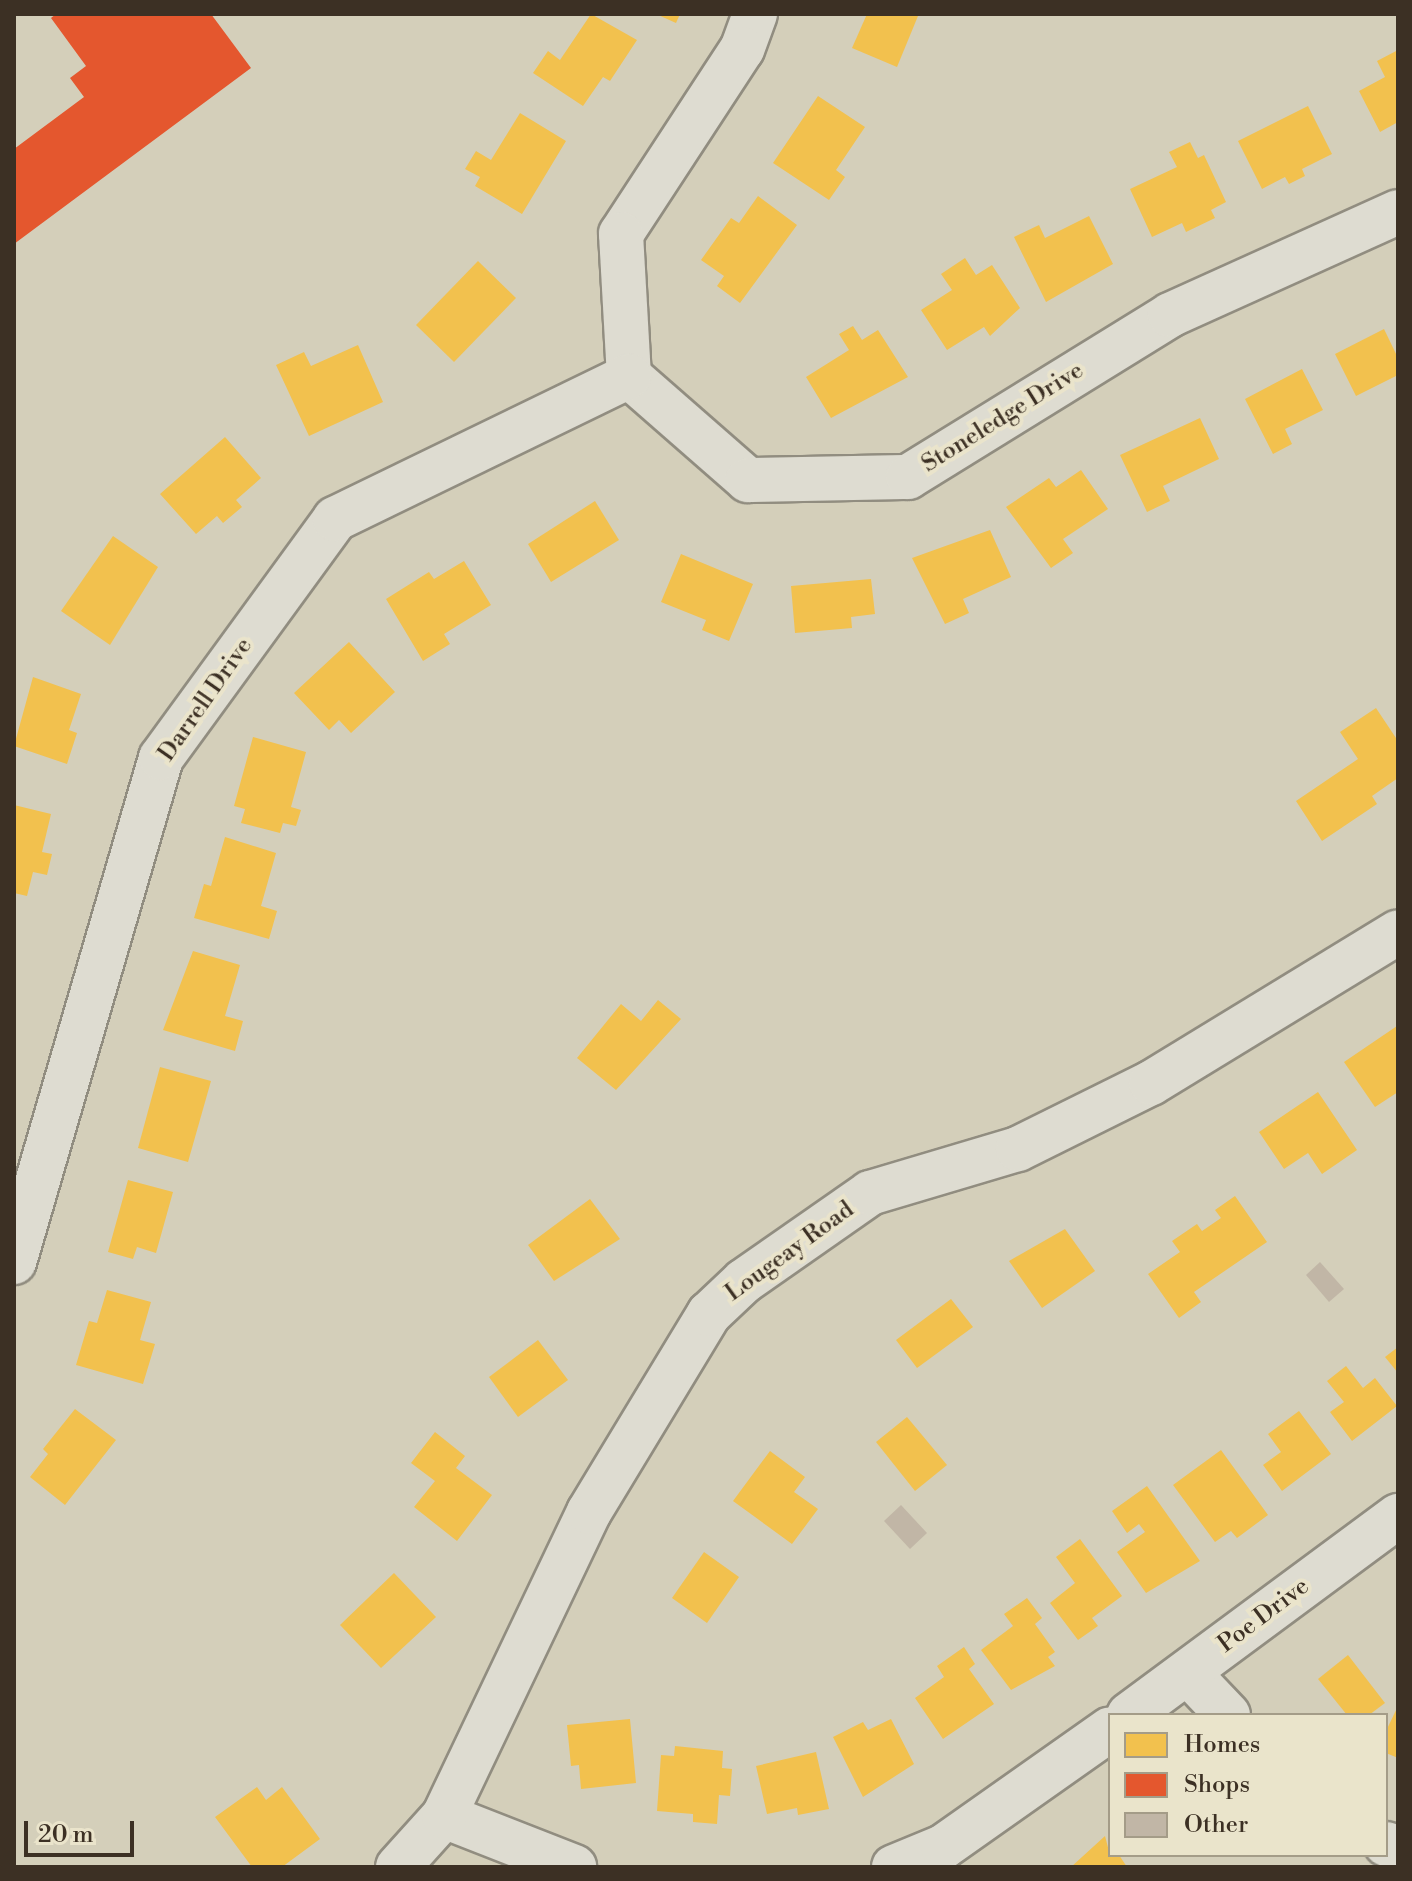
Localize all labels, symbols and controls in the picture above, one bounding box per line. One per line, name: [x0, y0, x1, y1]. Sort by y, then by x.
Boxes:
street label: Stoneledge Drive: [917, 357, 1089, 479]
street label: Darrell Drive: [153, 633, 259, 767]
street label: Lougeay Road: [720, 1196, 860, 1308]
street label: Poe Drive: [1213, 1572, 1315, 1660]
legend: [1108, 1713, 1388, 1857]
text: Homes: [1184, 1730, 1260, 1760]
text: Shops: [1184, 1770, 1250, 1800]
scale bar: [28, 1805, 138, 1855]
text: Other: [1184, 1810, 1248, 1840]
text: 20 m: [38, 1820, 94, 1850]

